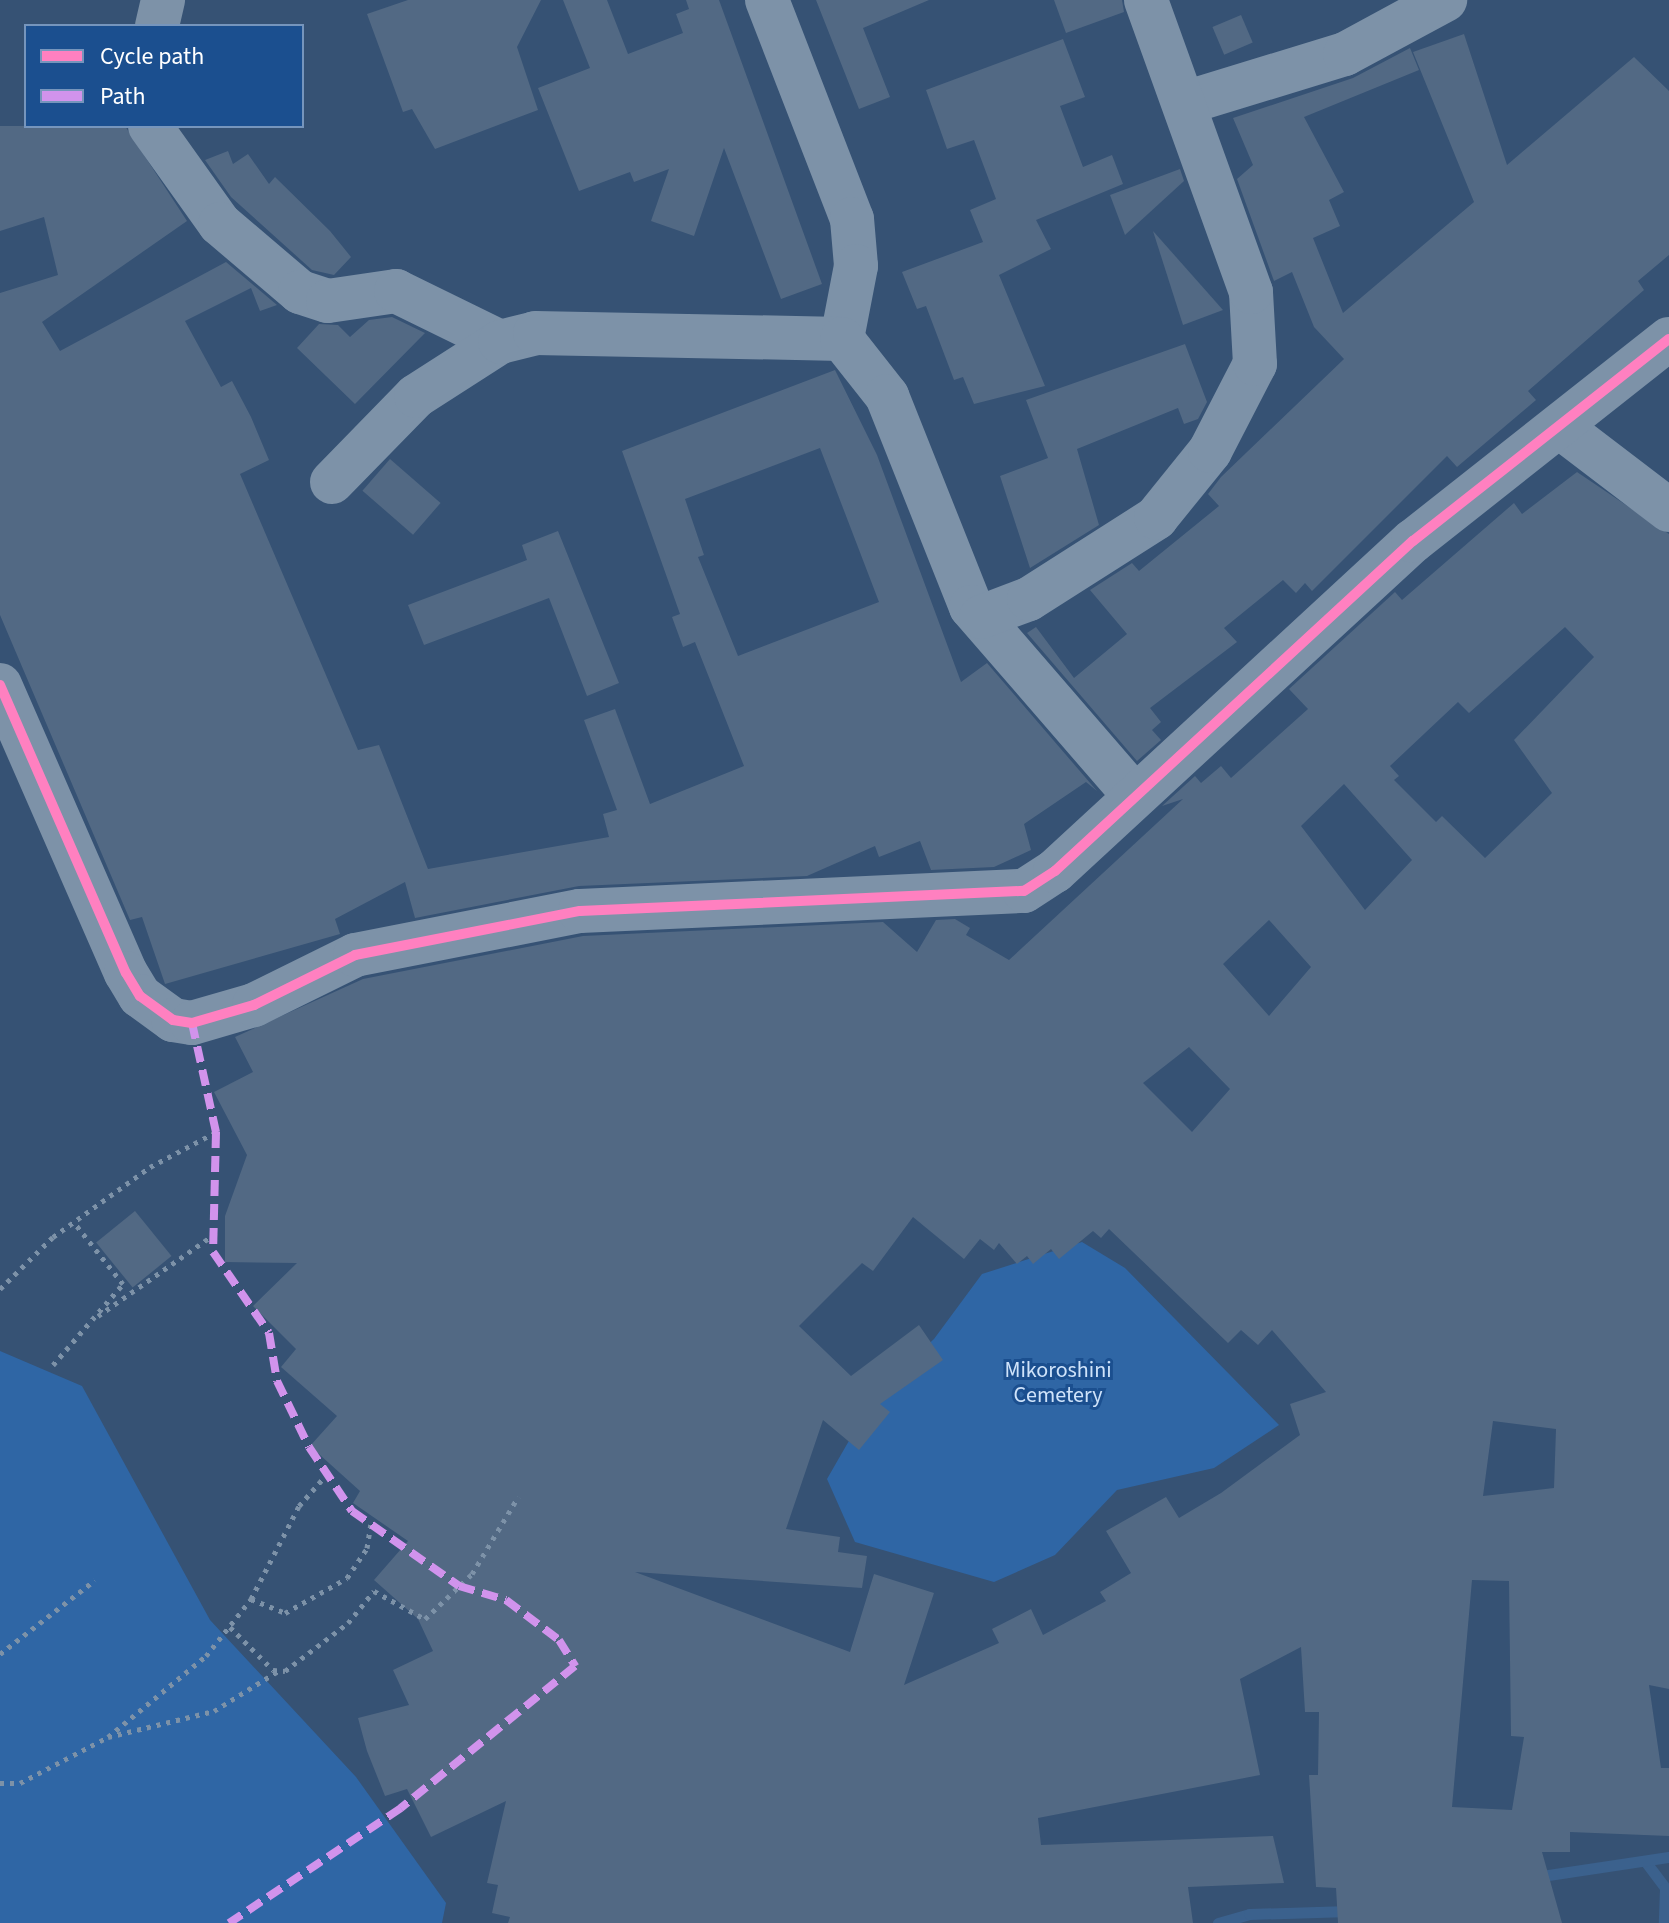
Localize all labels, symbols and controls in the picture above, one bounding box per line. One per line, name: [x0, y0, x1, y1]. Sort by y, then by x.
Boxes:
legend: [24, 24, 304, 128]
text: Cycle path: [100, 39, 204, 74]
text: Path: [100, 79, 146, 114]
park label: Mikoroshini Cemetery: [1004, 1357, 1112, 1408]

